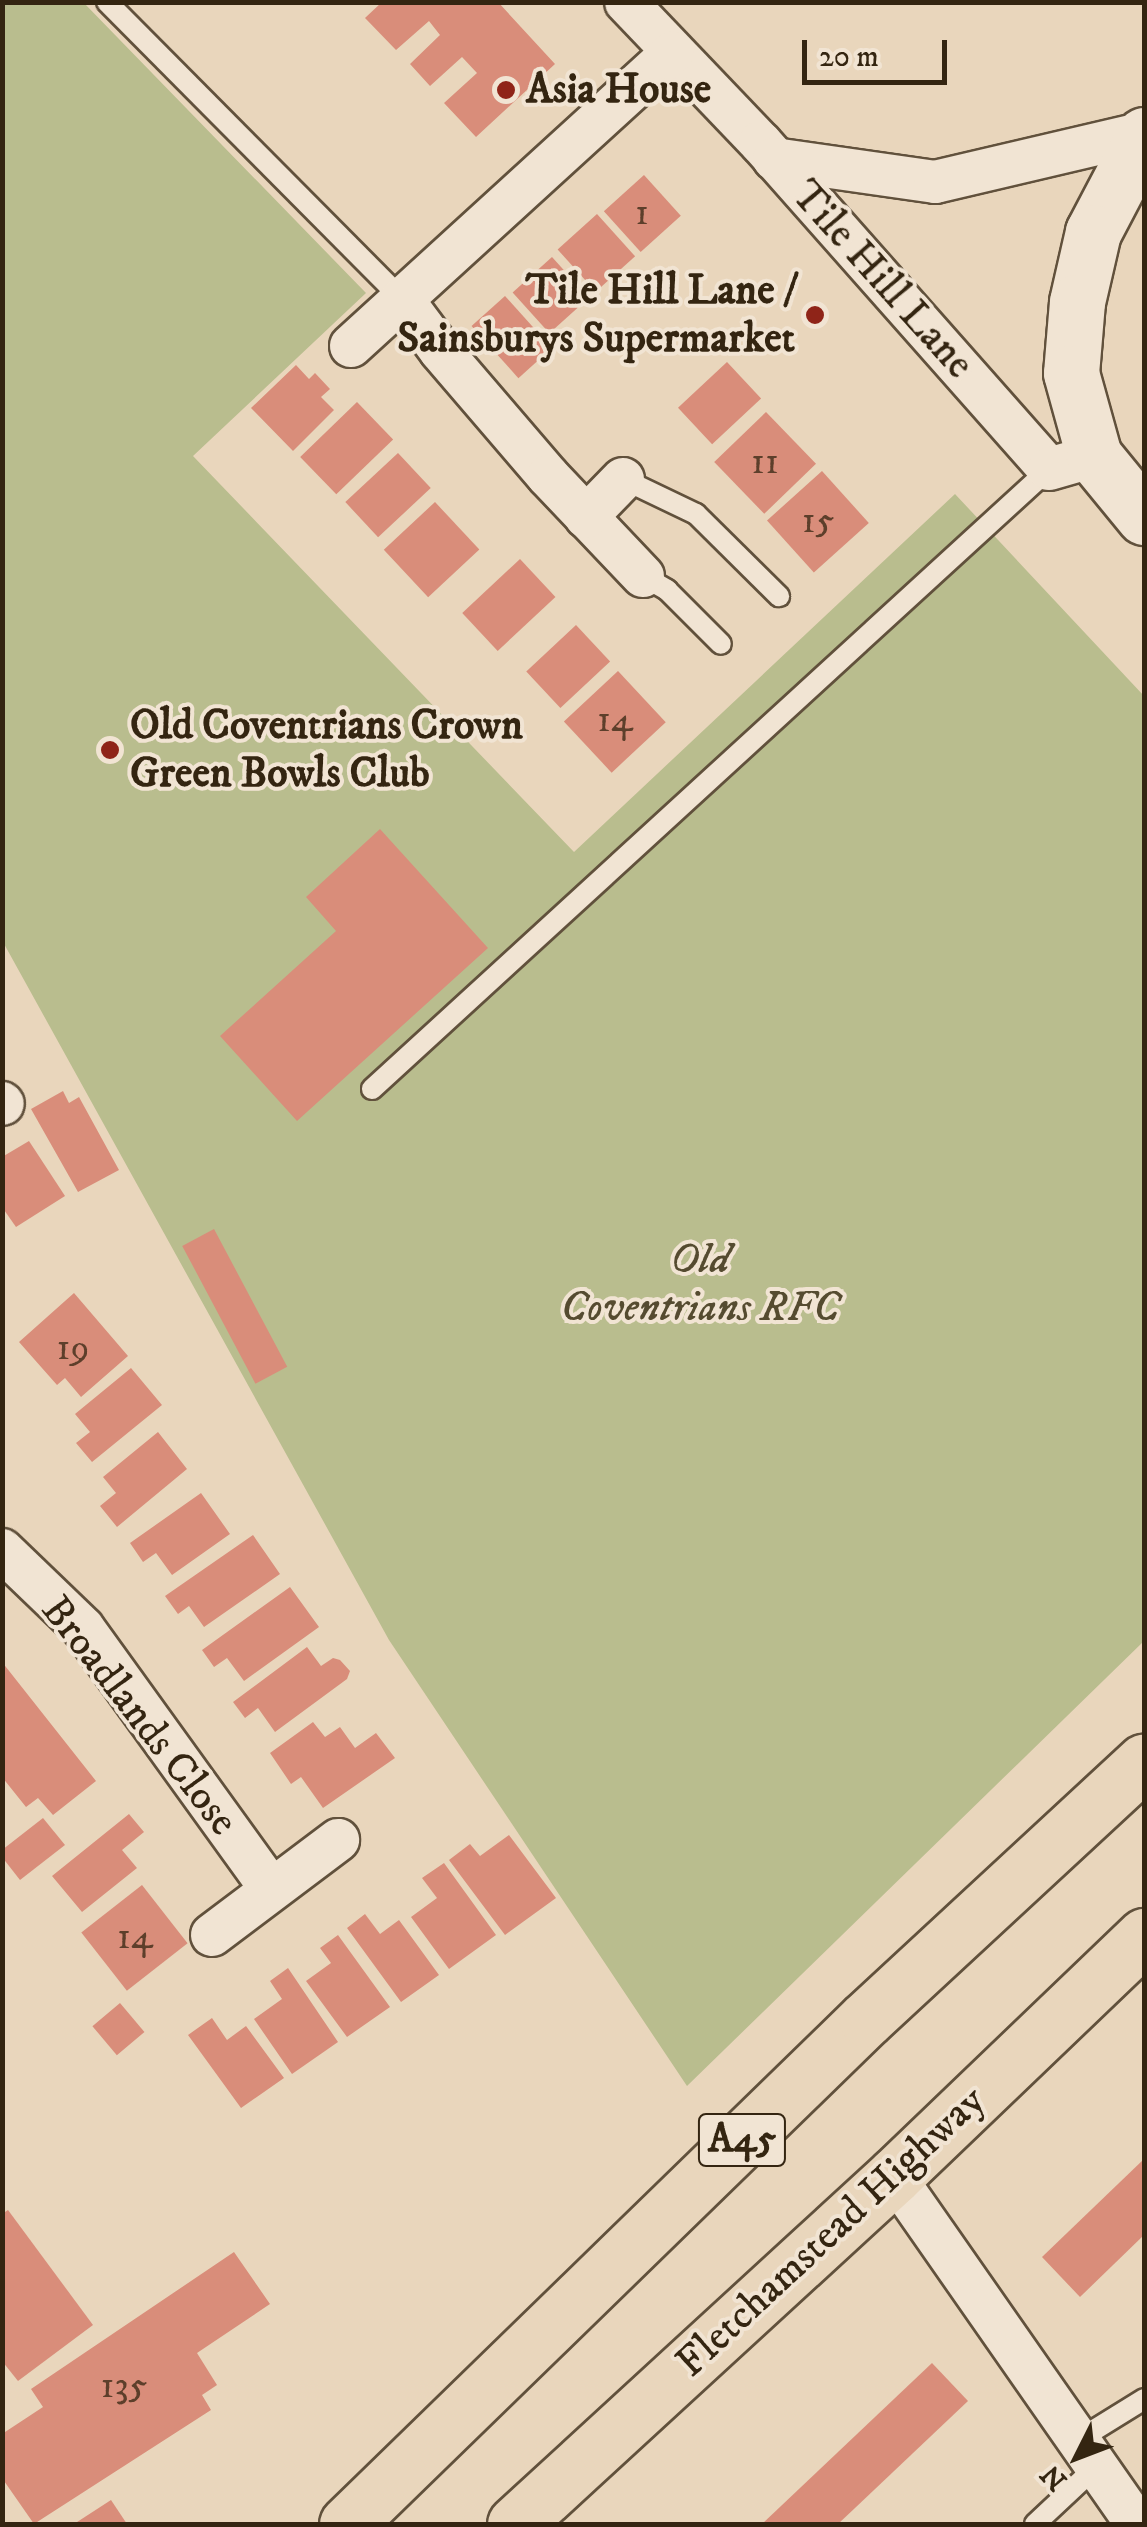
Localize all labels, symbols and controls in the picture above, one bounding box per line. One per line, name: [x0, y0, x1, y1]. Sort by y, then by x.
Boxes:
scale bar: [807, 20, 952, 82]
text: 20 m: [819, 39, 879, 76]
place label: Asia House: [526, 65, 711, 115]
marker: Asia House: [495, 79, 517, 101]
street label: Tile Hill Lane: [780, 171, 984, 389]
house number: 1: [635, 191, 649, 237]
place label: Tile Hill Lane / Sainsburys Supermarket: [397, 266, 795, 364]
marker: Tile Hill Lane / Sainsburys Supermarket: [804, 304, 826, 326]
house number: 11: [751, 440, 779, 486]
house number: 15: [802, 499, 834, 545]
house number: 14: [597, 698, 633, 744]
place label: Old Coventrians Crown Green Bowls Club: [130, 701, 523, 799]
marker: Old Coventrians Crown Green Bowls Club: [99, 739, 121, 761]
park label: Old Coventrians RFC: [560, 1235, 840, 1334]
house number: 19: [57, 1326, 89, 1372]
street label: Broadlands Close: [30, 1586, 248, 1846]
house number: 14: [117, 1915, 153, 1961]
street label: Fletchamstead Highway: [666, 2076, 996, 2388]
road number: A45: [697, 2105, 787, 2175]
house number: 135: [100, 2364, 148, 2410]
north arrow: [1027, 2407, 1127, 2507]
text: N: [1034, 2457, 1075, 2498]

